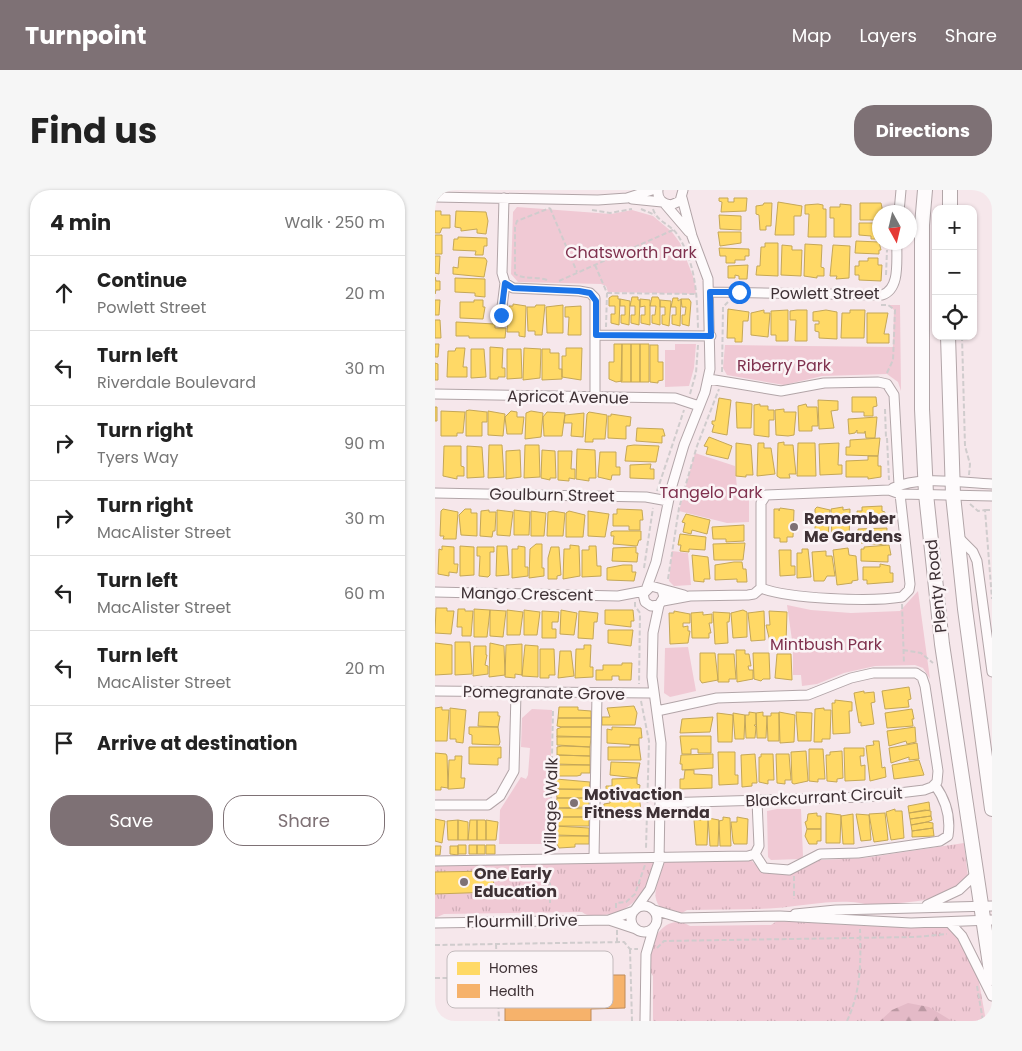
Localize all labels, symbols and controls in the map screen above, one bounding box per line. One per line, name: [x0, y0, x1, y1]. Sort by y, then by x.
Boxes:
text: Turnpoint: [25, 19, 146, 52]
text: Map: [792, 23, 832, 48]
text: Layers: [860, 23, 917, 48]
text: Share: [945, 23, 997, 48]
button: Directions: [854, 105, 992, 156]
text: Find us: [30, 106, 157, 155]
north arrow: [872, 205, 917, 250]
map controls: [932, 205, 977, 340]
button: +: [932, 205, 977, 250]
text: 4 min: [50, 208, 111, 237]
text: Walk · 250 m: [284, 211, 385, 234]
park label: Chatsworth Park: [565, 241, 698, 264]
button: −: [932, 250, 977, 295]
text: Continue: [97, 267, 187, 294]
icon: ahead: [50, 279, 78, 307]
route start: [728, 281, 751, 304]
text: 20 m: [345, 282, 385, 305]
street label: Powlett Street: [770, 282, 880, 305]
button: locate: [932, 295, 977, 340]
text: Powlett Street: [97, 296, 206, 319]
route end: [490, 304, 513, 327]
text: Turn left: [97, 342, 178, 369]
icon: left: [50, 354, 78, 382]
park label: Riberry Park: [737, 354, 832, 377]
text: 30 m: [345, 357, 385, 380]
text: Riverdale Boulevard: [97, 371, 256, 394]
street label: Apricot Avenue: [507, 384, 629, 410]
text: Turn right: [97, 417, 193, 444]
icon: right: [50, 429, 78, 457]
text: 90 m: [344, 432, 385, 455]
text: Tyers Way: [97, 446, 179, 469]
park label: Tangelo Park: [659, 481, 763, 504]
street label: Goulburn Street: [489, 482, 615, 508]
text: Turn right: [97, 492, 193, 519]
icon: right: [50, 504, 78, 532]
text: 30 m: [345, 507, 385, 530]
place label: Remember Me Gardens: [804, 507, 902, 548]
text: MacAlister Street: [97, 521, 231, 544]
marker: Remember Me Gardens: [788, 521, 800, 533]
street label: Plenty Road: [920, 538, 952, 634]
text: Turn left: [97, 567, 178, 594]
icon: left: [50, 579, 78, 607]
street label: Mango Crescent: [461, 581, 594, 607]
text: 60 m: [344, 582, 385, 605]
text: MacAlister Street: [97, 596, 231, 619]
park label: Mintbush Park: [770, 633, 883, 656]
text: Turn left: [97, 642, 178, 669]
icon: left: [50, 654, 78, 682]
text: 20 m: [345, 657, 385, 680]
text: MacAlister Street: [97, 671, 231, 694]
street label: Pomegranate Grove: [463, 680, 625, 706]
icon: arrive: [50, 729, 78, 757]
text: Arrive at destination: [97, 730, 298, 757]
street label: Village Walk: [539, 757, 563, 855]
street label: Blackcurrant Circuit: [745, 781, 903, 813]
place label: Motivaction Fitness Mernda: [584, 783, 710, 824]
button: Save: [50, 795, 213, 846]
button: Share: [223, 795, 385, 846]
marker: Motivaction Fitness Mernda: [568, 797, 580, 809]
place label: One Early Education: [474, 862, 557, 903]
marker: One Early Education: [458, 876, 470, 888]
street label: Flourmill Drive: [466, 909, 578, 933]
legend: [447, 951, 613, 1008]
text: Homes: [489, 958, 538, 978]
text: Health: [489, 981, 534, 1001]

